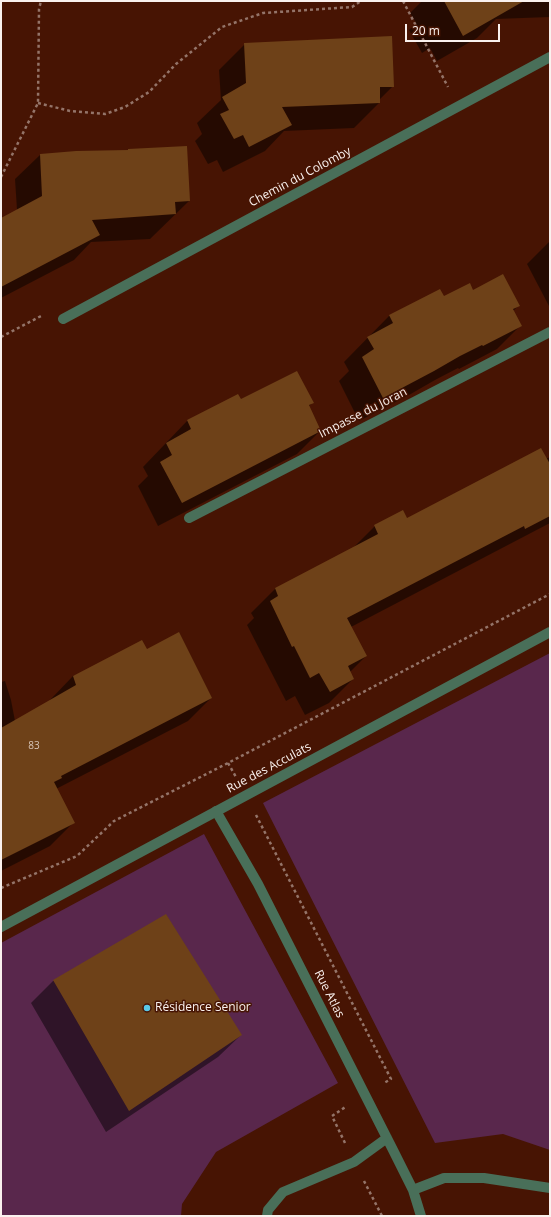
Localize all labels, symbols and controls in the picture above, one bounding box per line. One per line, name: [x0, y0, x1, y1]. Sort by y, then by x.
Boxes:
scale bar: [407, 16, 502, 42]
text: 20 m: [412, 22, 440, 39]
street label: Chemin du Colomby: [246, 144, 354, 210]
street label: Impasse du Joran: [317, 385, 409, 441]
house number: 83: [28, 740, 40, 752]
street label: Rue des Acculats: [224, 740, 314, 796]
street label: Rue Atlas: [311, 968, 347, 1020]
place label: Résidence Senior: [155, 1001, 251, 1015]
marker: Résidence Senior: [142, 1003, 152, 1013]

